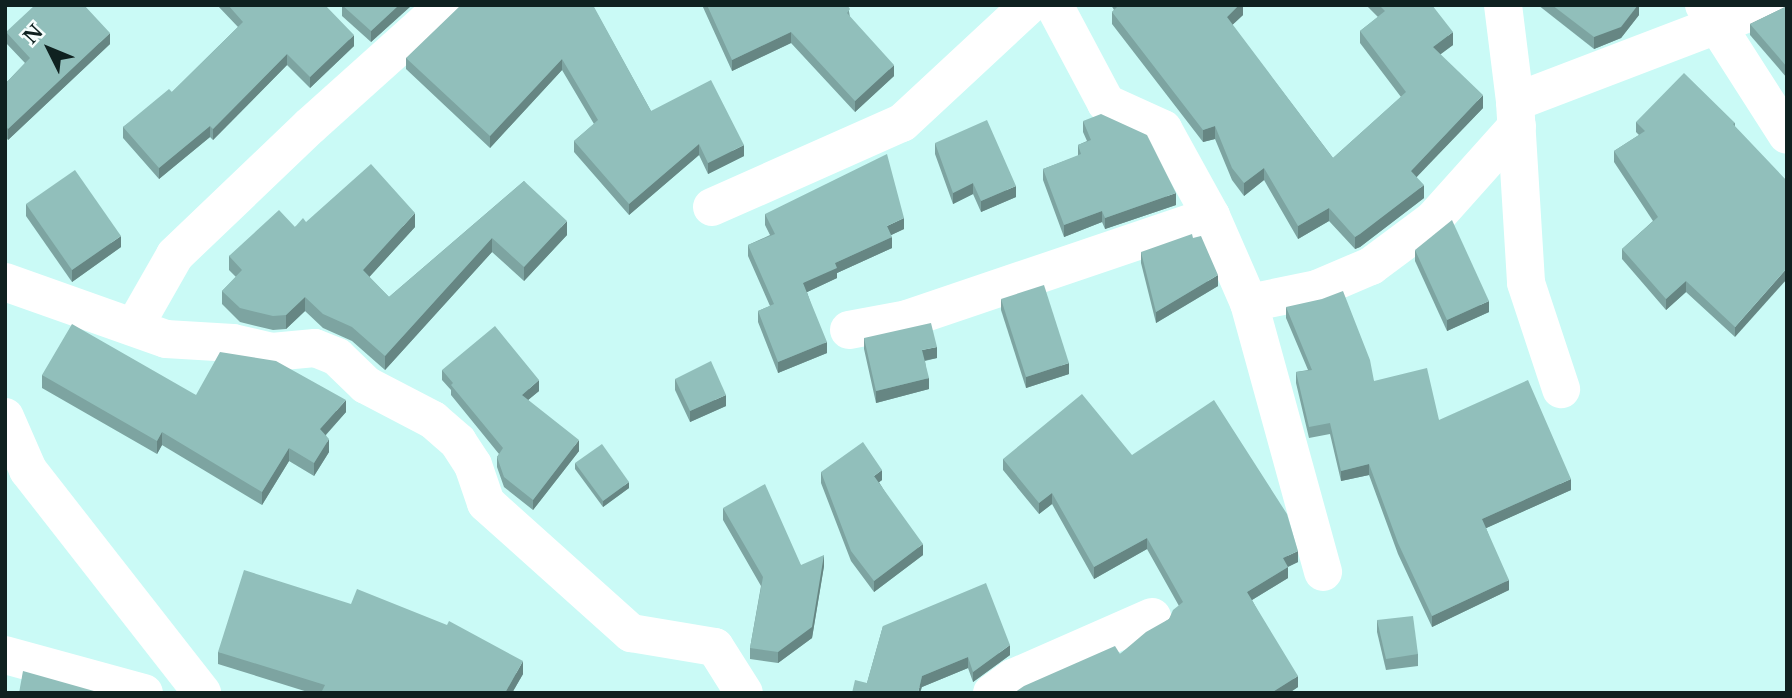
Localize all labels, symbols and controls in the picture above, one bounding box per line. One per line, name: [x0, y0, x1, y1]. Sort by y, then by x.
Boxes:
north arrow: [14, 14, 84, 84]
text: N: [19, 20, 48, 49]

